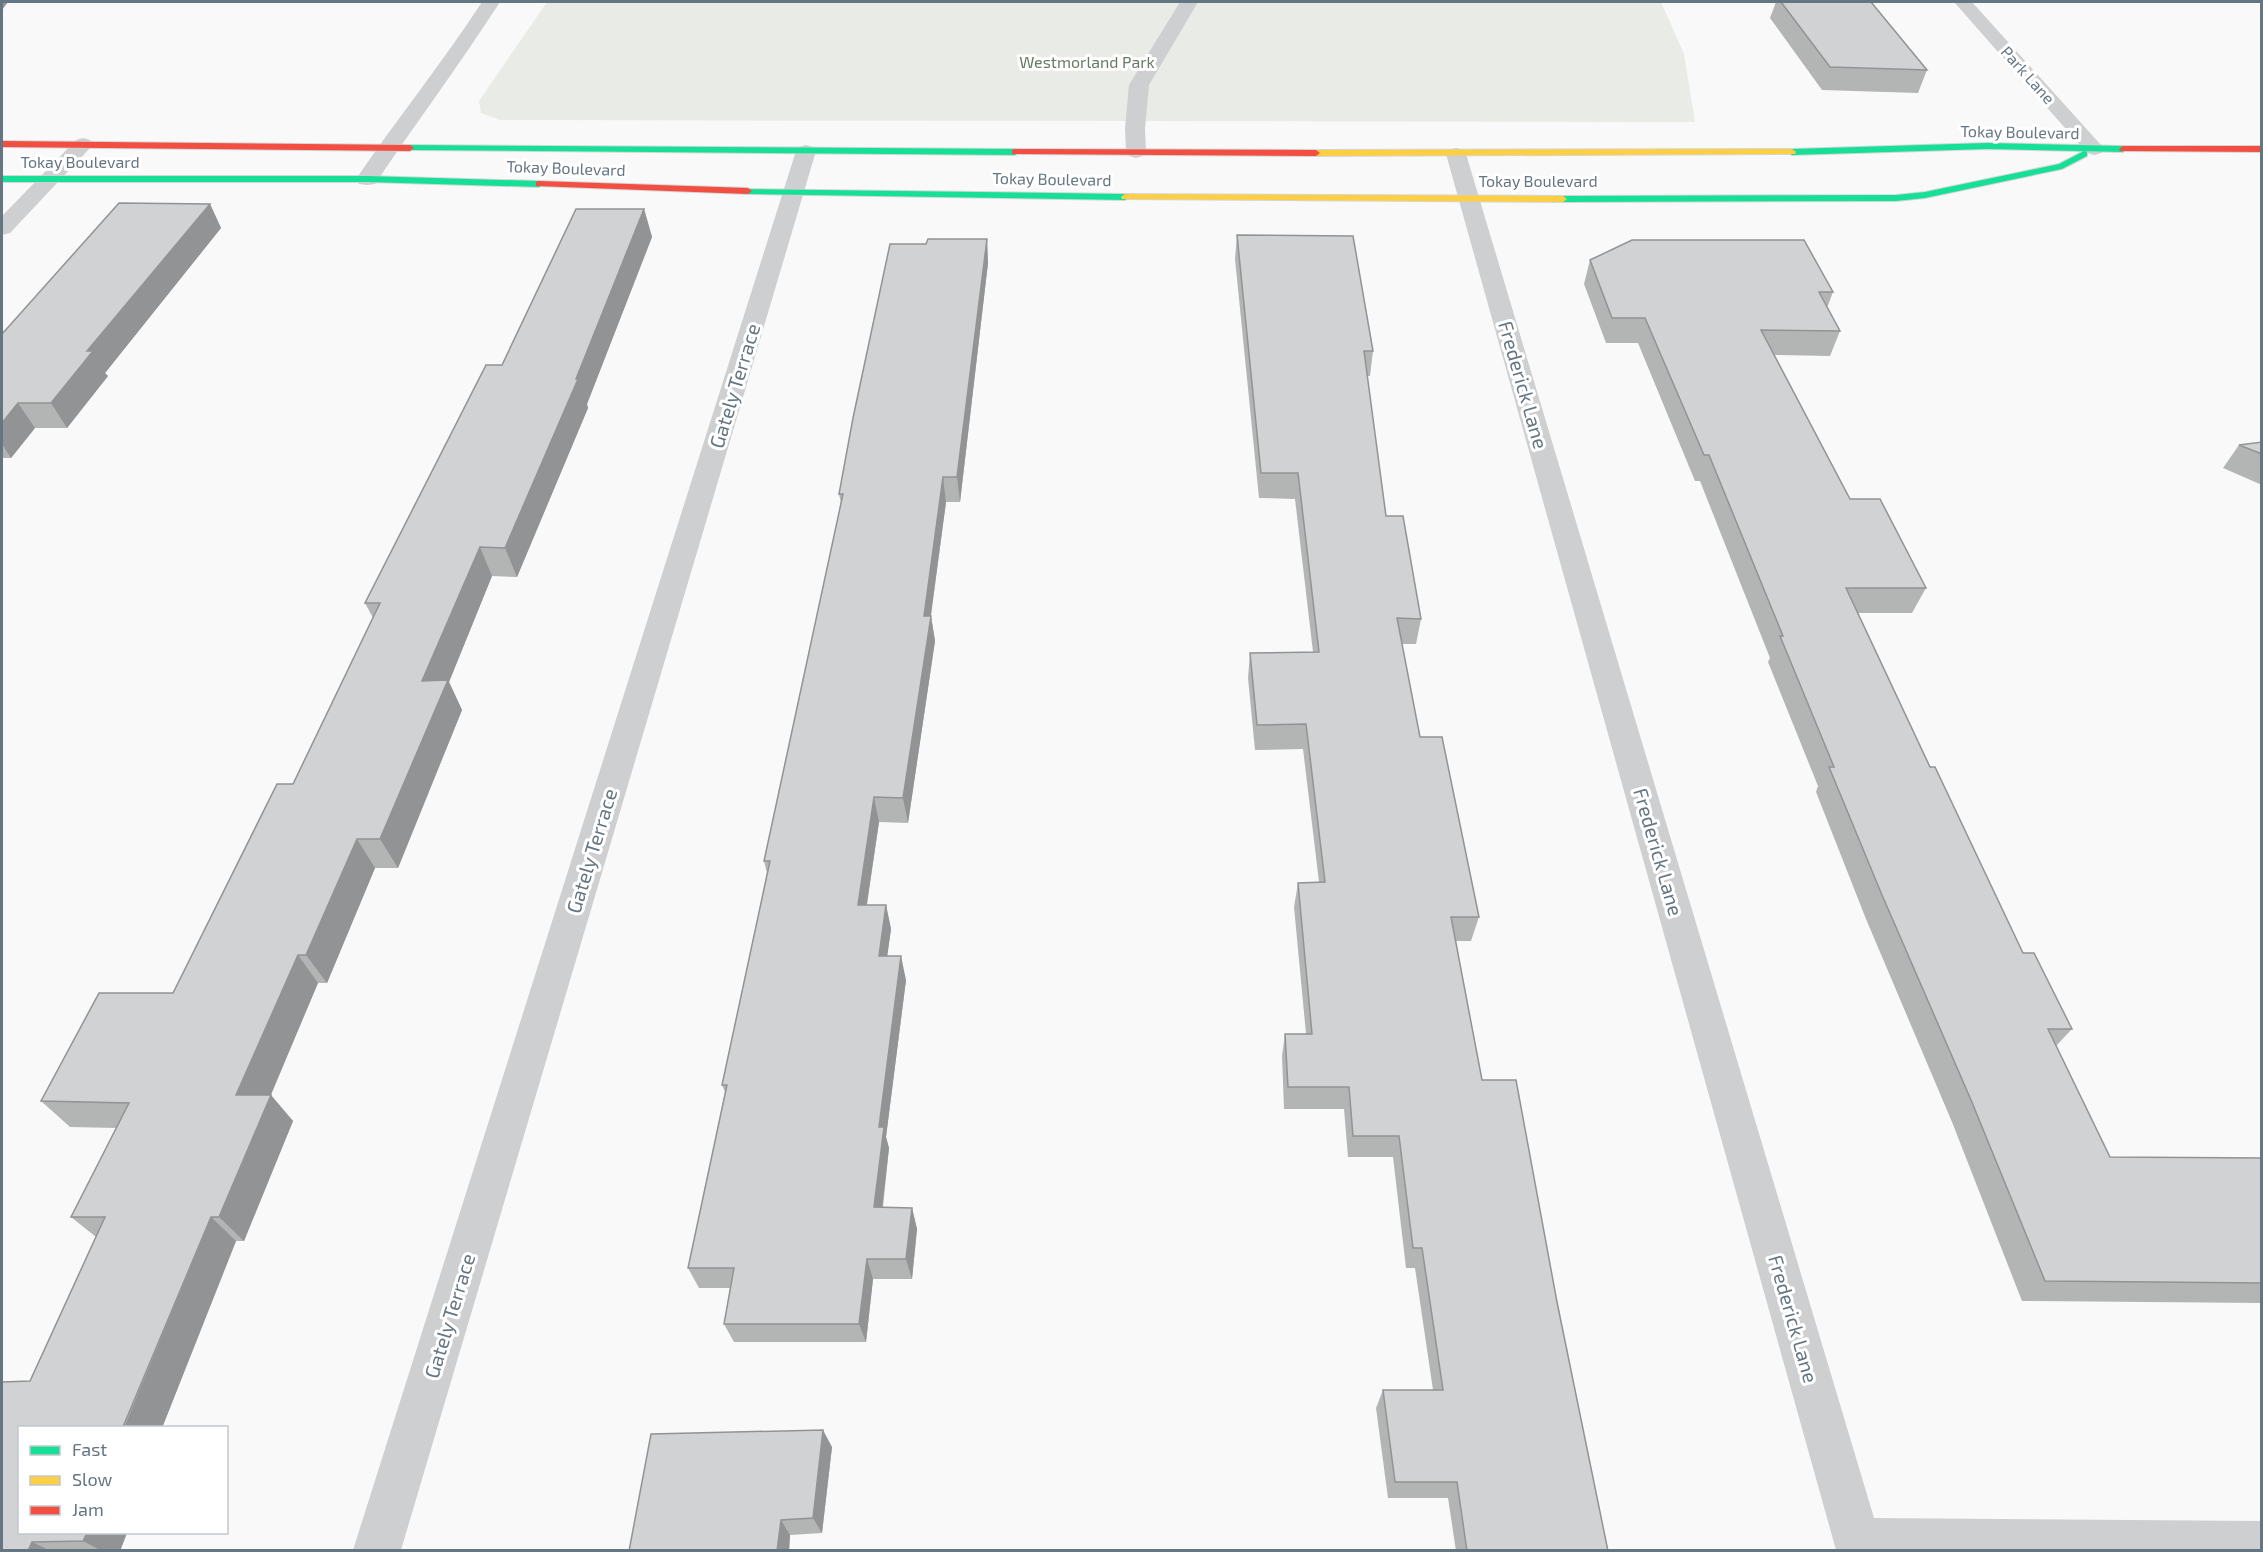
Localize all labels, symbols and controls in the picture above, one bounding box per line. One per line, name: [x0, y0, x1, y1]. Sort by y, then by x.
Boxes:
street label: Park Lane: [1998, 42, 2059, 107]
park label: Westmorland Park: [1019, 52, 1155, 71]
street label: Tokay Boulevard: [1960, 121, 2080, 142]
street label: Tokay Boulevard: [20, 152, 140, 171]
street label: Tokay Boulevard: [506, 156, 626, 179]
street label: Tokay Boulevard: [992, 168, 1112, 189]
street label: Tokay Boulevard: [1478, 171, 1598, 190]
street label: Frederick Lane: [1494, 318, 1554, 451]
street label: Gately Terrace: [704, 320, 764, 451]
street label: Gately Terrace: [561, 785, 621, 916]
street label: Frederick Lane: [1629, 785, 1689, 918]
street label: Gately Terrace: [419, 1250, 479, 1381]
street label: Frederick Lane: [1764, 1252, 1824, 1385]
legend: [18, 1426, 228, 1534]
text: Fast: [72, 1438, 107, 1460]
text: Slow: [72, 1468, 113, 1490]
text: Jam: [72, 1498, 104, 1520]

